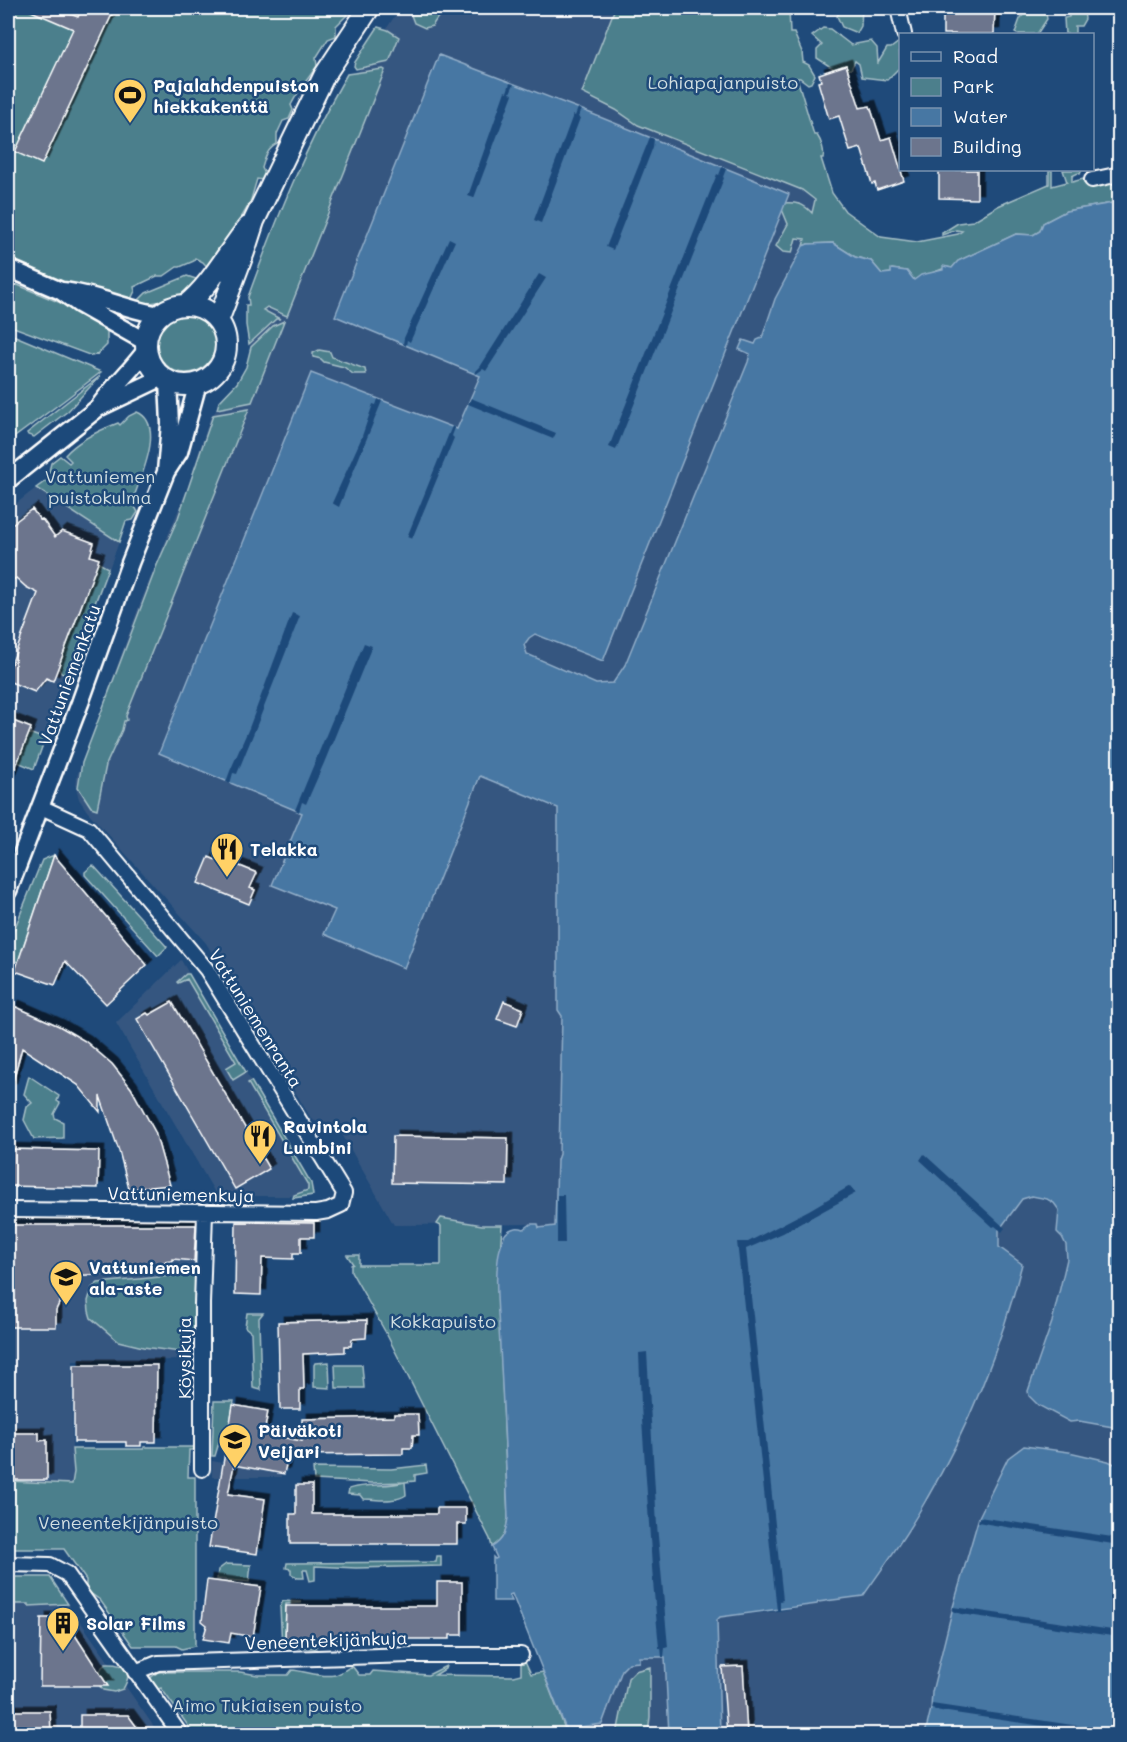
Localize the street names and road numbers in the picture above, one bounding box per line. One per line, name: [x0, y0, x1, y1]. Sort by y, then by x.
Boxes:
street label: Vattuniemenkatu: [32, 601, 106, 749]
street label: Vattuniemenranta: [203, 944, 309, 1092]
street label: Vattuniemenkuja: [107, 1181, 255, 1207]
street label: Köysikuja: [172, 1317, 196, 1399]
street label: Veneentekijänkuja: [244, 1625, 408, 1655]

